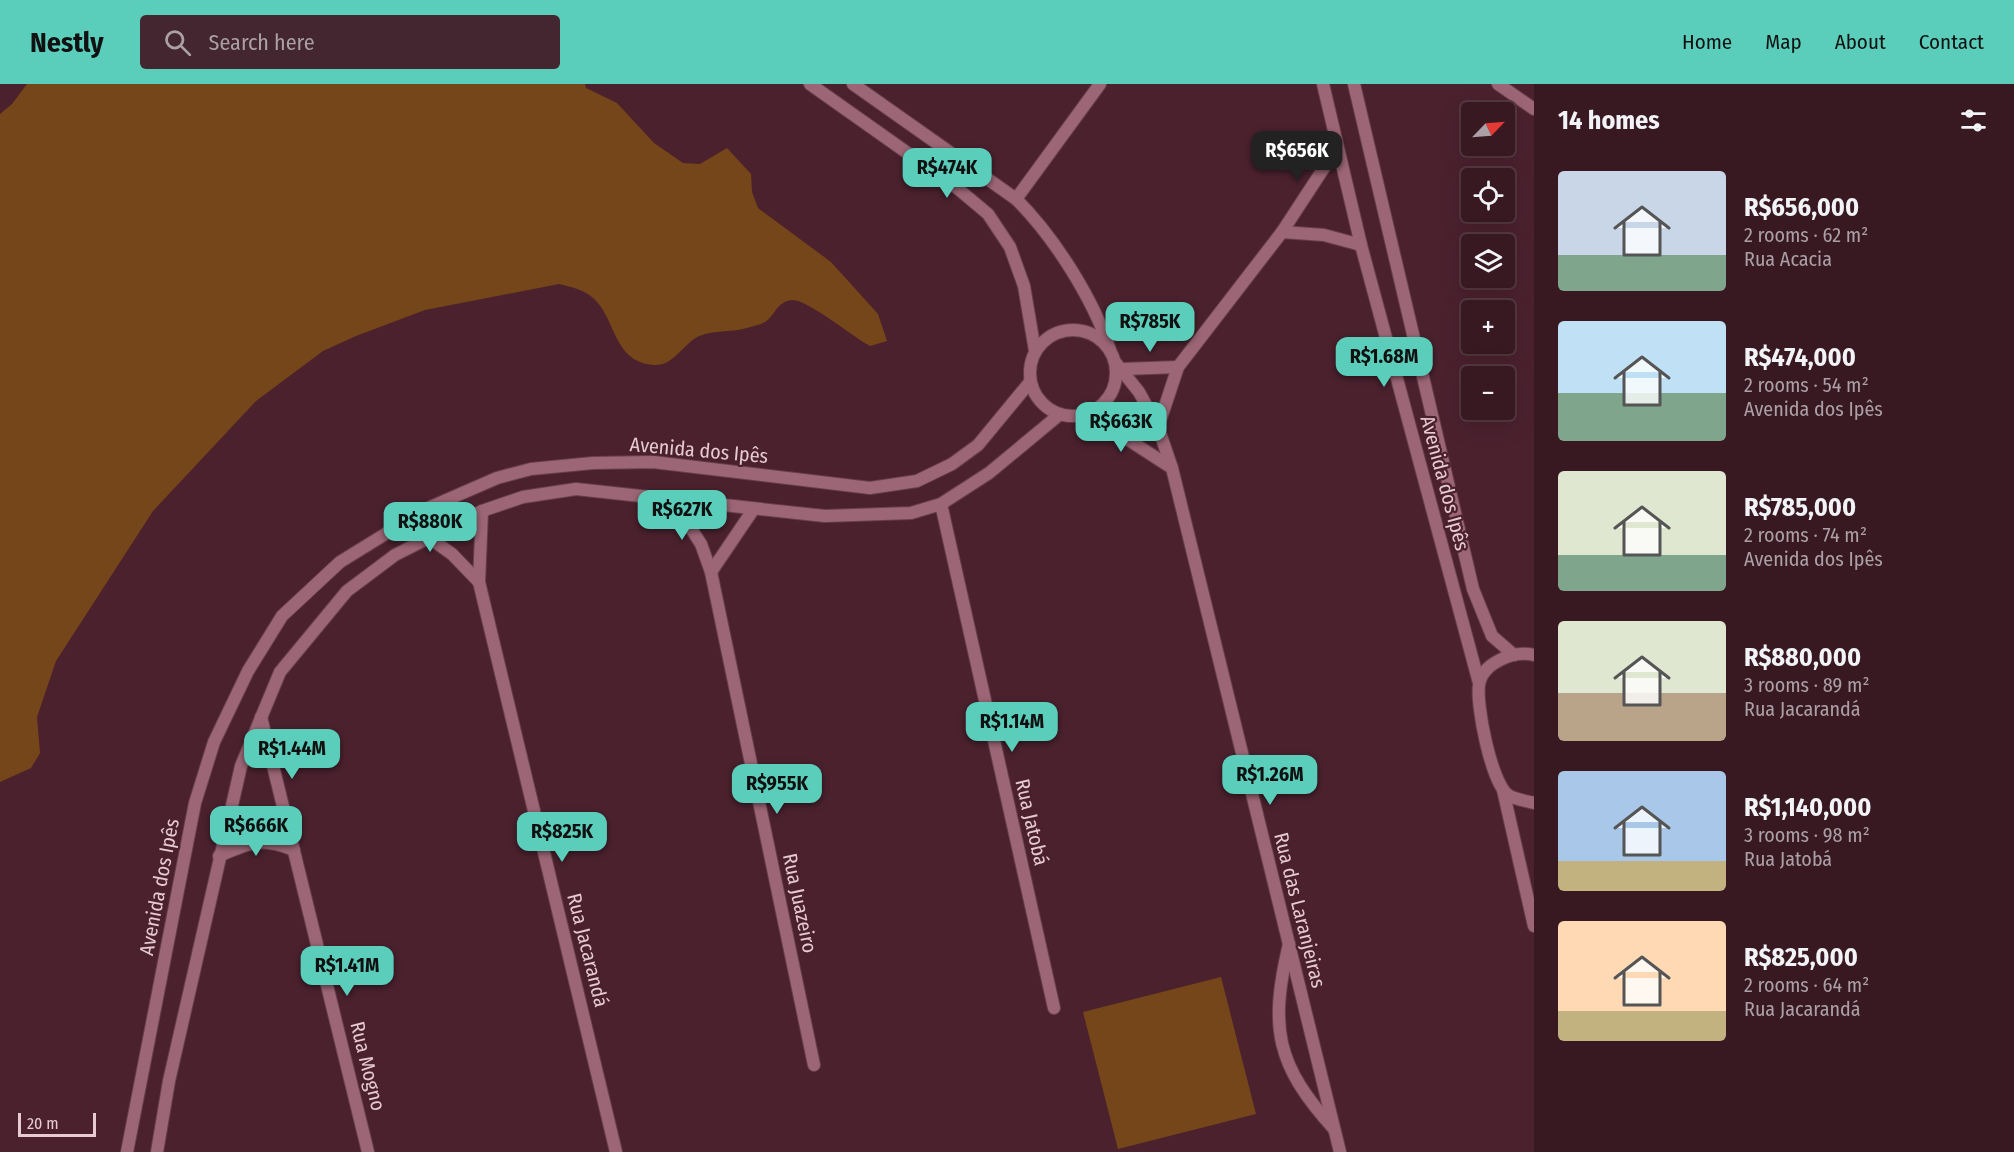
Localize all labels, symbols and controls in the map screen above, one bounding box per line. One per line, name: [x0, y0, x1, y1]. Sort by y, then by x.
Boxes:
search box: [140, 15, 560, 69]
text: Nestly: [30, 26, 104, 59]
icon: search: [161, 26, 194, 59]
text: Search here: [209, 29, 315, 56]
text: Home: [1682, 29, 1732, 55]
text: Map: [1765, 29, 1802, 55]
text: About: [1835, 29, 1886, 55]
text: Contact: [1919, 29, 1984, 55]
north arrow: [1461, 102, 1515, 156]
map controls: [1461, 102, 1515, 420]
icon: filters: [1957, 104, 1990, 137]
text: 14 homes: [1558, 105, 1660, 136]
pin: R$656K: [1248, 131, 1346, 182]
text: R$656K: [1265, 138, 1329, 162]
pin: R$474K: [898, 148, 996, 199]
text: R$474K: [917, 155, 977, 179]
button: locate: [1461, 168, 1515, 222]
text: R$656,000: [1744, 192, 1859, 223]
icon: home: [1606, 195, 1678, 267]
text: 2 rooms · 62 m²: [1744, 223, 1868, 247]
button: layers: [1461, 234, 1515, 288]
text: Rua Acacia: [1744, 247, 1832, 271]
button: +: [1461, 300, 1515, 354]
pin: R$785K: [1101, 302, 1199, 353]
text: R$785K: [1120, 309, 1180, 333]
pin: R$1.68M: [1329, 337, 1439, 388]
text: R$474,000: [1744, 342, 1856, 373]
text: R$1.68M: [1350, 344, 1418, 368]
icon: home: [1606, 345, 1678, 417]
button: −: [1461, 366, 1515, 420]
text: 2 rooms · 54 m²: [1744, 373, 1869, 397]
text: Avenida dos Ipês: [1744, 397, 1883, 421]
pin: R$663K: [1072, 402, 1170, 453]
text: R$663K: [1090, 409, 1152, 433]
street label: Avenida dos Ipês: [1415, 413, 1475, 553]
street label: Avenida dos Ipês: [629, 432, 769, 468]
pin: R$627K: [633, 490, 731, 541]
text: R$785,000: [1744, 492, 1856, 523]
icon: home: [1606, 495, 1678, 567]
text: R$627K: [652, 497, 712, 521]
pin: R$880K: [381, 502, 479, 553]
text: R$880K: [398, 509, 462, 533]
text: 2 rooms · 74 m²: [1744, 523, 1867, 547]
text: Avenida dos Ipês: [1744, 547, 1883, 571]
text: R$880,000: [1744, 642, 1861, 673]
icon: home: [1606, 645, 1678, 717]
text: 3 rooms · 89 m²: [1744, 673, 1869, 697]
text: Rua Jacarandá: [1744, 697, 1861, 721]
pin: R$1.14M: [957, 702, 1067, 753]
text: R$1.14M: [980, 709, 1044, 733]
pin: R$1.44M: [237, 729, 347, 780]
text: R$1.44M: [258, 736, 326, 760]
pin: R$1.26M: [1215, 755, 1325, 806]
text: R$1.26M: [1236, 762, 1304, 786]
pin: R$955K: [728, 764, 826, 815]
text: R$955K: [746, 771, 808, 795]
street label: Rua Jatobá: [1010, 776, 1054, 868]
text: R$1,140,000: [1744, 792, 1871, 823]
icon: home: [1606, 795, 1678, 867]
pin: R$666K: [207, 806, 305, 857]
pin: R$825K: [513, 812, 611, 863]
text: R$666K: [224, 813, 288, 837]
street label: Avenida dos Ipês: [134, 817, 184, 957]
text: R$825K: [531, 819, 593, 843]
text: 3 rooms · 98 m²: [1744, 823, 1870, 847]
street label: Rua das Laranjeiras: [1269, 830, 1331, 990]
text: Rua Jatobá: [1744, 847, 1832, 871]
street label: Rua Juazeiro: [778, 851, 822, 955]
street label: Rua Jacarandá: [562, 891, 614, 1009]
text: R$825,000: [1744, 942, 1858, 973]
icon: home: [1606, 945, 1678, 1017]
pin: R$1.41M: [292, 946, 402, 997]
text: R$1.41M: [315, 953, 379, 977]
text: 2 rooms · 64 m²: [1744, 973, 1869, 997]
text: Rua Jacarandá: [1744, 997, 1861, 1021]
street label: Rua Mogno: [345, 1019, 391, 1113]
scale bar: [18, 1110, 96, 1138]
text: 20 m: [27, 1114, 58, 1133]

